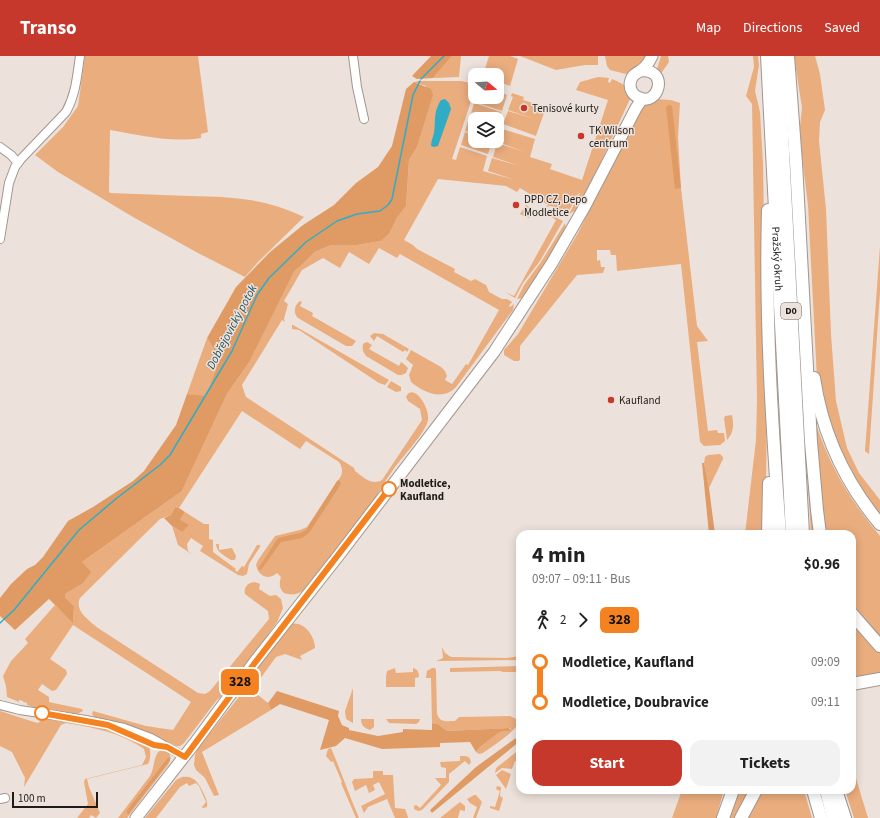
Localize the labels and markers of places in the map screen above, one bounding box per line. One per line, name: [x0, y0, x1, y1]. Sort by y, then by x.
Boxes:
place label: Tenisové kurty: [532, 101, 599, 116]
marker: Tenisové kurty: [519, 103, 529, 113]
place label: TK Wilson centrum: [589, 123, 634, 151]
marker: TK Wilson centrum: [576, 131, 586, 141]
place label: DPD CZ, Depo Modletice: [524, 192, 587, 220]
marker: DPD CZ, Depo Modletice: [511, 200, 521, 210]
place label: Kaufland: [619, 393, 661, 408]
marker: Kaufland: [606, 395, 616, 405]
place label: Modletice, Kaufland: [400, 476, 451, 504]
marker: Modletice, Kaufland: [381, 481, 397, 497]
unlabelled marker: [34, 705, 50, 721]

